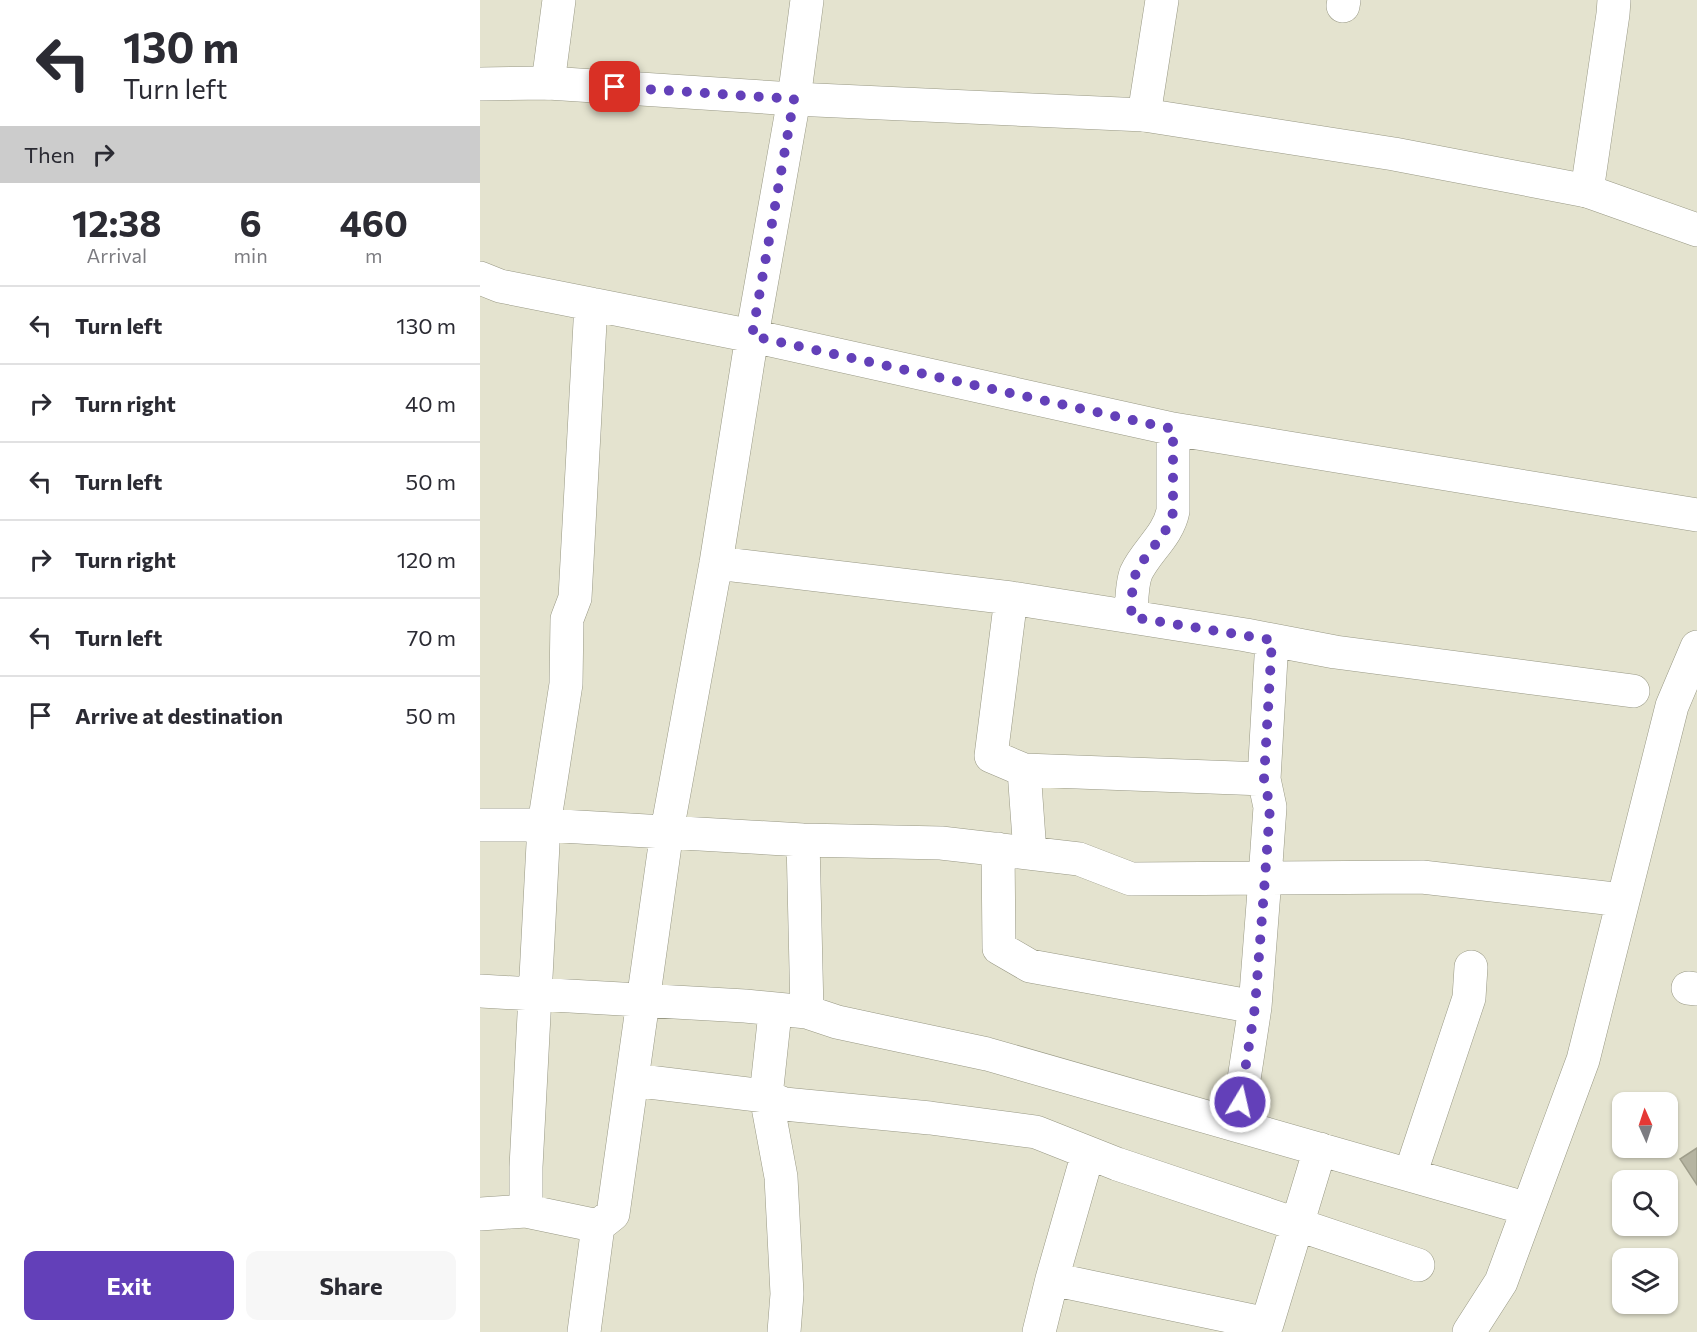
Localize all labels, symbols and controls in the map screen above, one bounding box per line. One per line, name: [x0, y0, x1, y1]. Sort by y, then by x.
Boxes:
text: 130 m: [123, 20, 239, 72]
icon: left: [24, 24, 102, 102]
pin: [589, 61, 640, 112]
icon: arrive: [598, 70, 631, 103]
text: Turn left: [123, 72, 227, 105]
icon: right: [87, 138, 120, 171]
text: Then: [24, 141, 75, 168]
text: 12:38: [72, 200, 162, 244]
text: 6: [240, 200, 262, 244]
text: 460: [340, 200, 408, 244]
text: Arrival: [87, 243, 147, 267]
text: min: [234, 243, 268, 267]
text: m: [365, 243, 383, 267]
icon: left: [24, 309, 57, 342]
text: Turn left: [75, 312, 162, 339]
text: 130 m: [396, 312, 456, 339]
icon: right: [24, 387, 57, 420]
text: Turn right: [75, 390, 176, 417]
text: 40 m: [405, 390, 456, 417]
icon: left: [24, 465, 57, 498]
text: Turn left: [75, 468, 162, 495]
text: 50 m: [406, 468, 456, 495]
icon: right: [24, 543, 57, 576]
text: Turn right: [75, 546, 176, 573]
text: 120 m: [397, 546, 456, 573]
icon: left: [24, 621, 57, 654]
text: Turn left: [75, 624, 162, 651]
text: 70 m: [407, 624, 456, 651]
icon: arrive: [24, 699, 57, 732]
text: Arrive at destination: [75, 702, 283, 729]
text: 50 m: [406, 702, 456, 729]
position arrow: [1208, 1070, 1272, 1134]
north arrow: [1612, 1092, 1678, 1158]
map controls: [1612, 1092, 1678, 1314]
button: search: [1612, 1170, 1678, 1236]
button: layers: [1612, 1248, 1678, 1314]
button: Exit: [24, 1251, 234, 1320]
button: Share: [246, 1251, 456, 1320]

